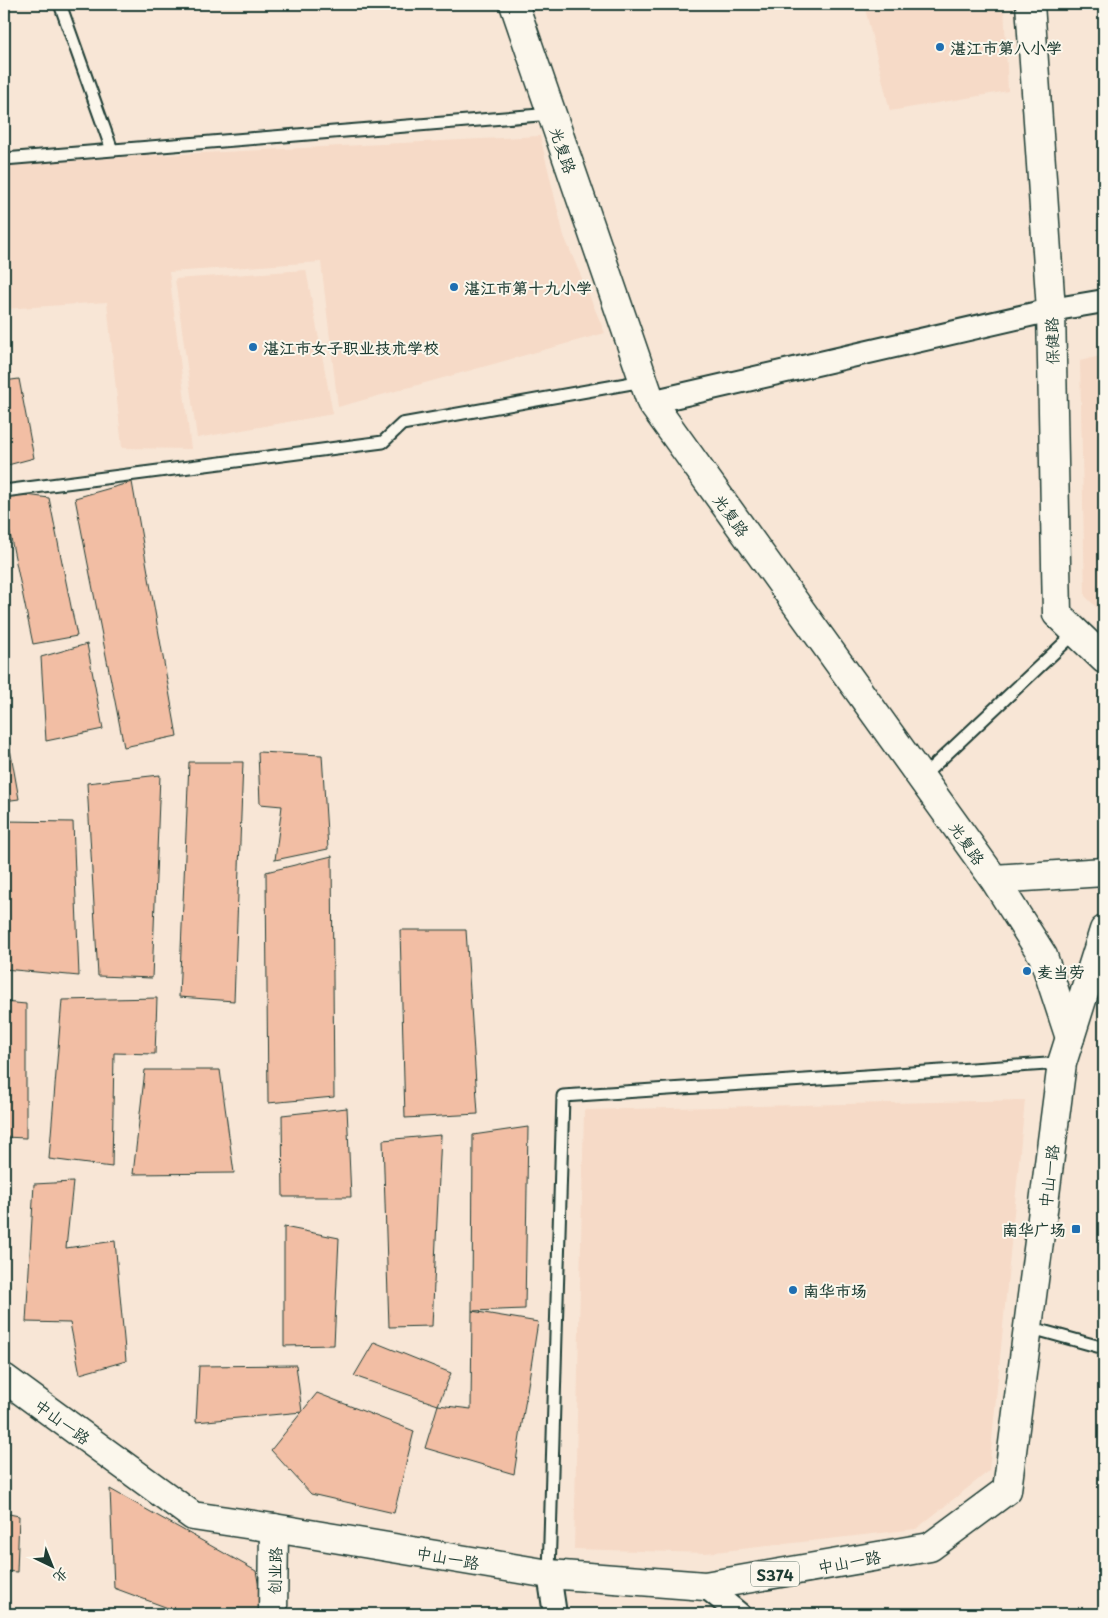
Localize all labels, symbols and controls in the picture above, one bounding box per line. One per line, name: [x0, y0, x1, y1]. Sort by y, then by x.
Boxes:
place label: 湛江市第八小学: [950, 35, 1062, 59]
marker: 湛江市第八小学: [934, 41, 946, 53]
street label: 光复路: [545, 123, 583, 177]
place label: 湛江市第十九小学: [464, 275, 592, 299]
marker: 湛江市第十九小学: [448, 281, 460, 293]
street label: 保健路: [1039, 317, 1063, 365]
place label: 湛江市女子职业技术学校: [263, 335, 439, 359]
marker: 湛江市女子职业技术学校: [247, 341, 259, 353]
street label: 光复路: [708, 489, 756, 541]
street label: 光复路: [944, 816, 992, 870]
place label: 麦当劳: [1037, 959, 1085, 983]
marker: 麦当劳: [1021, 965, 1033, 977]
street label: 中山一路: [1032, 1143, 1064, 1209]
place label: 南华广场: [1002, 1217, 1066, 1241]
marker: 南华广场: [1070, 1223, 1082, 1235]
place label: 南华市场: [803, 1278, 867, 1302]
marker: 南华市场: [787, 1284, 799, 1296]
street label: 中山一路: [30, 1392, 96, 1450]
north arrow: [28, 1540, 78, 1590]
street label: 中山一路: [414, 1540, 482, 1574]
street label: 中山一路: [815, 1544, 883, 1578]
street label: 创业路: [262, 1547, 286, 1595]
road number: S374: [751, 1562, 799, 1586]
text: 北: [49, 1563, 73, 1588]

